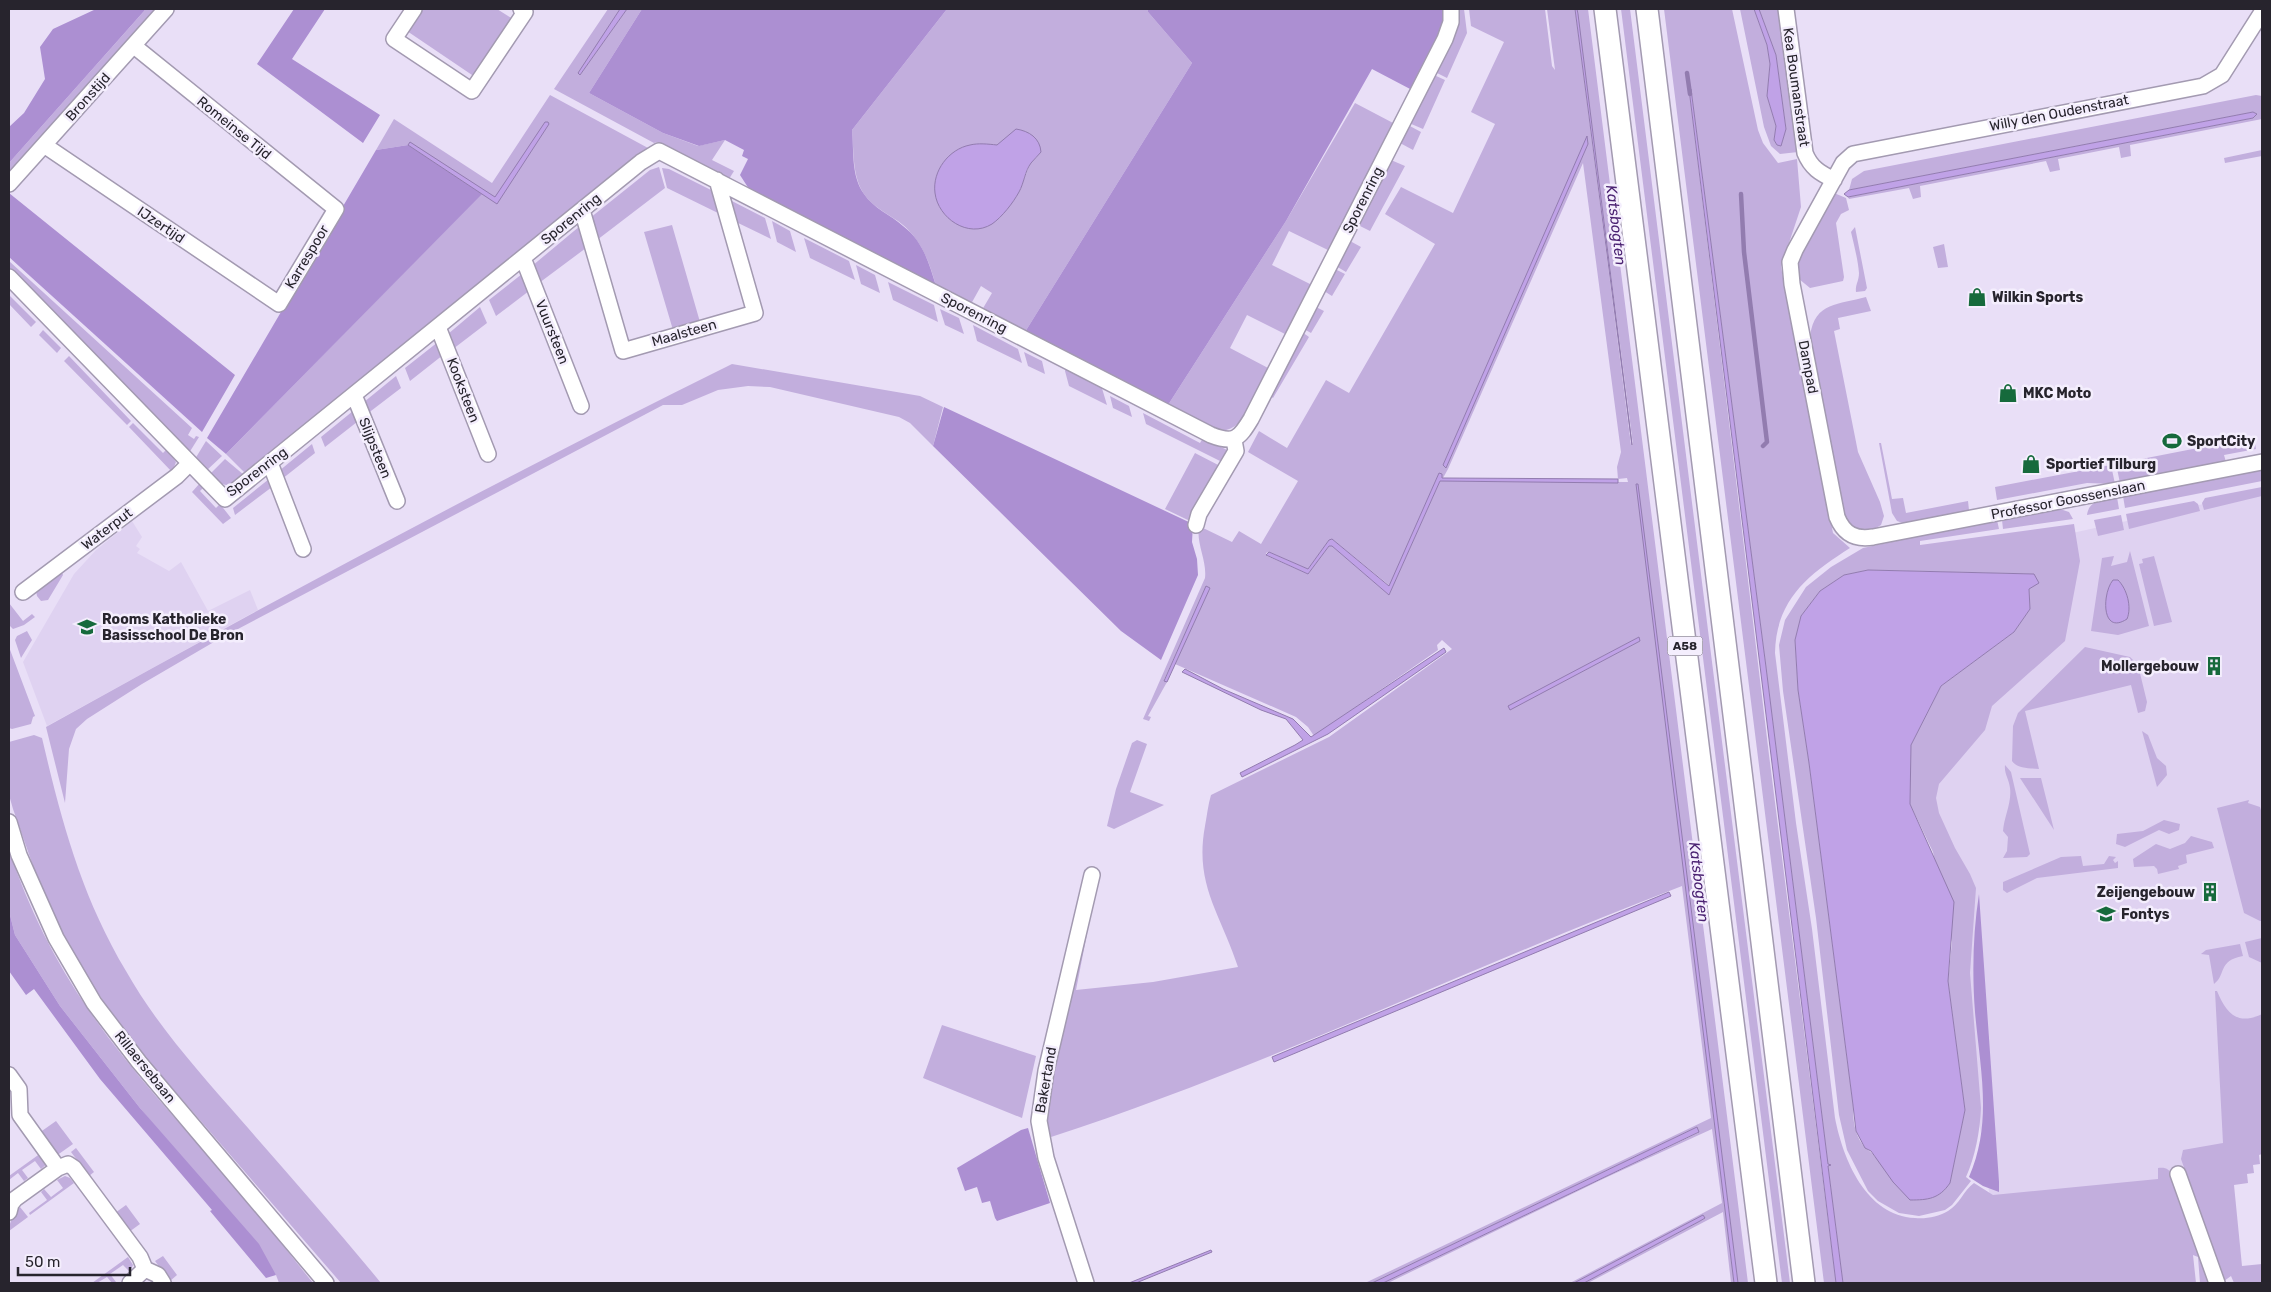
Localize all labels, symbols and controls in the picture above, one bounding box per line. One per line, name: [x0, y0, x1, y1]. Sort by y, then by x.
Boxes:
street label: Kea Boumanstraat: [1779, 26, 1813, 148]
street label: Bronstijd: [62, 69, 114, 125]
street label: Willy den Oudenstraat: [1988, 91, 2131, 135]
street label: Romeinse Tijd: [193, 93, 275, 163]
street label: Sporenring: [1339, 164, 1387, 236]
water label: Katsbogten: [1602, 184, 1630, 266]
street label: Sporenring: [538, 190, 604, 248]
street label: IJzertijd: [134, 203, 188, 247]
street label: Karrespoor: [281, 221, 333, 292]
shop icon: Wilkin Sports: [1966, 286, 1988, 308]
street label: Sporenring: [938, 289, 1010, 337]
place label: Wilkin Sports: [1992, 289, 2083, 306]
street label: Vuursteen: [531, 297, 573, 367]
street label: Maalsteen: [650, 316, 718, 350]
street label: Dampad: [1794, 339, 1822, 395]
street label: Kooksteen: [443, 355, 483, 425]
shop icon: MKC Moto: [1997, 382, 2019, 404]
place label: MKC Moto: [2023, 385, 2091, 402]
street label: Slijpsteen: [355, 415, 395, 481]
sports icon: SportCity: [2161, 430, 2183, 452]
place label: SportCity: [2187, 433, 2256, 450]
street label: Sporenring: [223, 443, 291, 501]
shop icon: Sportief Tilburg: [2020, 453, 2042, 475]
place label: Sportief Tilburg: [2046, 456, 2156, 473]
street label: Professor Goossenslaan: [1989, 477, 2147, 523]
street label: Waterput: [78, 504, 136, 554]
place label: Rooms Katholieke Basisschool De Bron: [102, 611, 244, 644]
school or university icon: Rooms Katholieke Basisschool De Bron: [76, 616, 98, 638]
road number: A58: [1668, 636, 1702, 656]
building icon: Mollergebouw: [2203, 655, 2225, 677]
place label: Mollergebouw: [2101, 658, 2199, 675]
water label: Katsbogten: [1685, 841, 1713, 923]
building icon: Zeijengebouw: [2199, 881, 2221, 903]
place label: Zeijengebouw: [2097, 884, 2195, 901]
school or university icon: Fontys: [2095, 903, 2117, 925]
place label: Fontys: [2121, 906, 2170, 923]
street label: Rillaersebaan: [111, 1028, 179, 1106]
street label: Bakertand: [1032, 1045, 1060, 1115]
scale bar: [18, 1244, 130, 1276]
text: 50 m: [25, 1253, 60, 1271]

